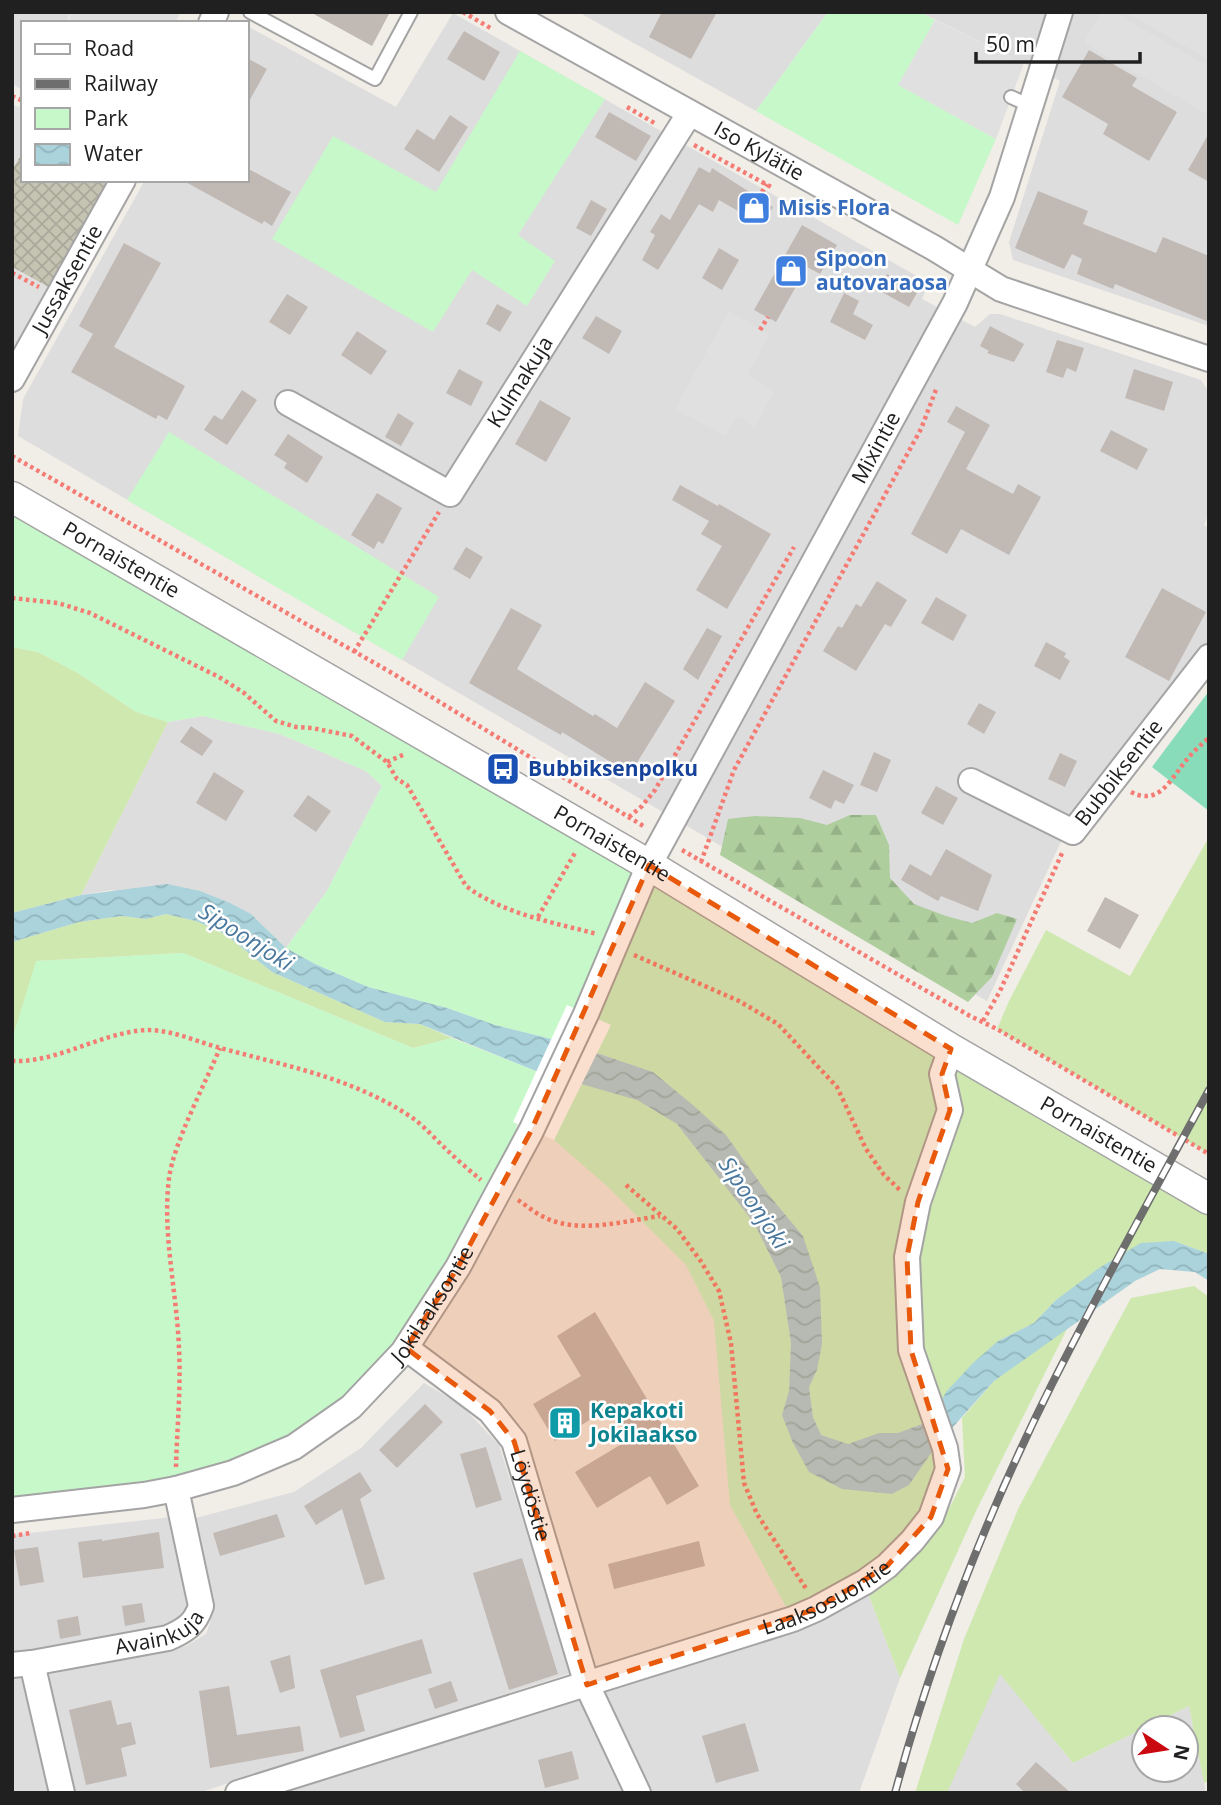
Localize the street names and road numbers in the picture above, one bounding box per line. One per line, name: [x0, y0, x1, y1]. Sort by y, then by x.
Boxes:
street label: Iso Kylätie: [709, 114, 810, 186]
street label: Jussaksentie: [24, 219, 108, 340]
street label: Kulmakuja: [480, 330, 559, 433]
street label: Mixintie: [844, 406, 906, 488]
street label: Pornaistentie: [58, 514, 185, 604]
street label: Bubbiksentie: [1068, 713, 1168, 831]
street label: Pornaistentie: [549, 798, 676, 888]
street label: Pornaistentie: [1036, 1089, 1163, 1179]
street label: Jokilaaksontie: [383, 1241, 480, 1371]
street label: Löydöstie: [504, 1446, 558, 1544]
street label: Laaksosuontie: [759, 1553, 896, 1641]
street label: Avainkuja: [113, 1605, 210, 1660]

